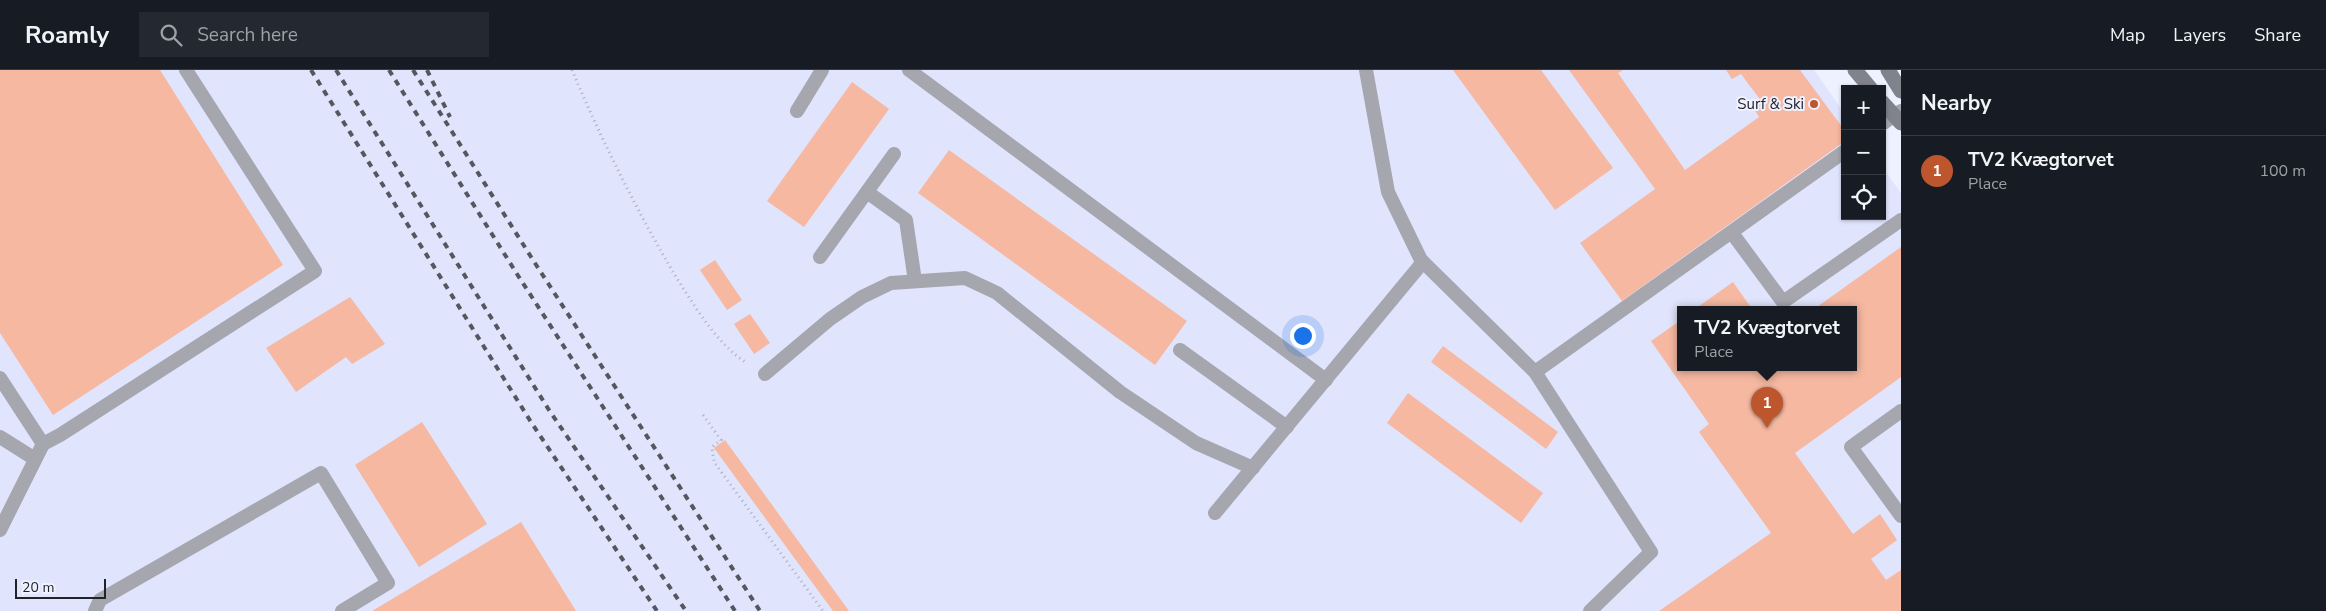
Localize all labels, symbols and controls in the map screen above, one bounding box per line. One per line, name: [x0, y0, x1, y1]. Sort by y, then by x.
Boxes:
search box: [139, 12, 489, 57]
text: Roamly: [25, 19, 109, 51]
icon: search: [157, 21, 185, 49]
text: Search here: [197, 22, 298, 48]
text: Map: [2110, 23, 2145, 47]
text: Layers: [2173, 23, 2226, 47]
text: Share: [2254, 23, 2301, 47]
map controls: [1841, 85, 1886, 220]
button: +: [1841, 85, 1886, 130]
text: Nearby: [1921, 89, 1991, 117]
place label: Surf & Ski: [1737, 94, 1804, 114]
marker: Surf & Ski: [1808, 98, 1820, 110]
button: −: [1841, 130, 1886, 175]
text: TV2 Kvægtorvet: [1968, 147, 2113, 173]
text: 1: [1932, 160, 1942, 182]
text: 100 m: [2259, 160, 2306, 182]
text: Place: [1968, 173, 2007, 195]
button: locate: [1841, 175, 1886, 220]
popup: [1677, 306, 1857, 371]
text: TV2 Kvægtorvet: [1694, 315, 1840, 341]
your location: [1290, 323, 1316, 349]
text: Place: [1694, 341, 1733, 363]
pin: 1: [1751, 387, 1783, 428]
scale bar: [15, 576, 106, 599]
text: 20 m: [22, 578, 54, 597]

